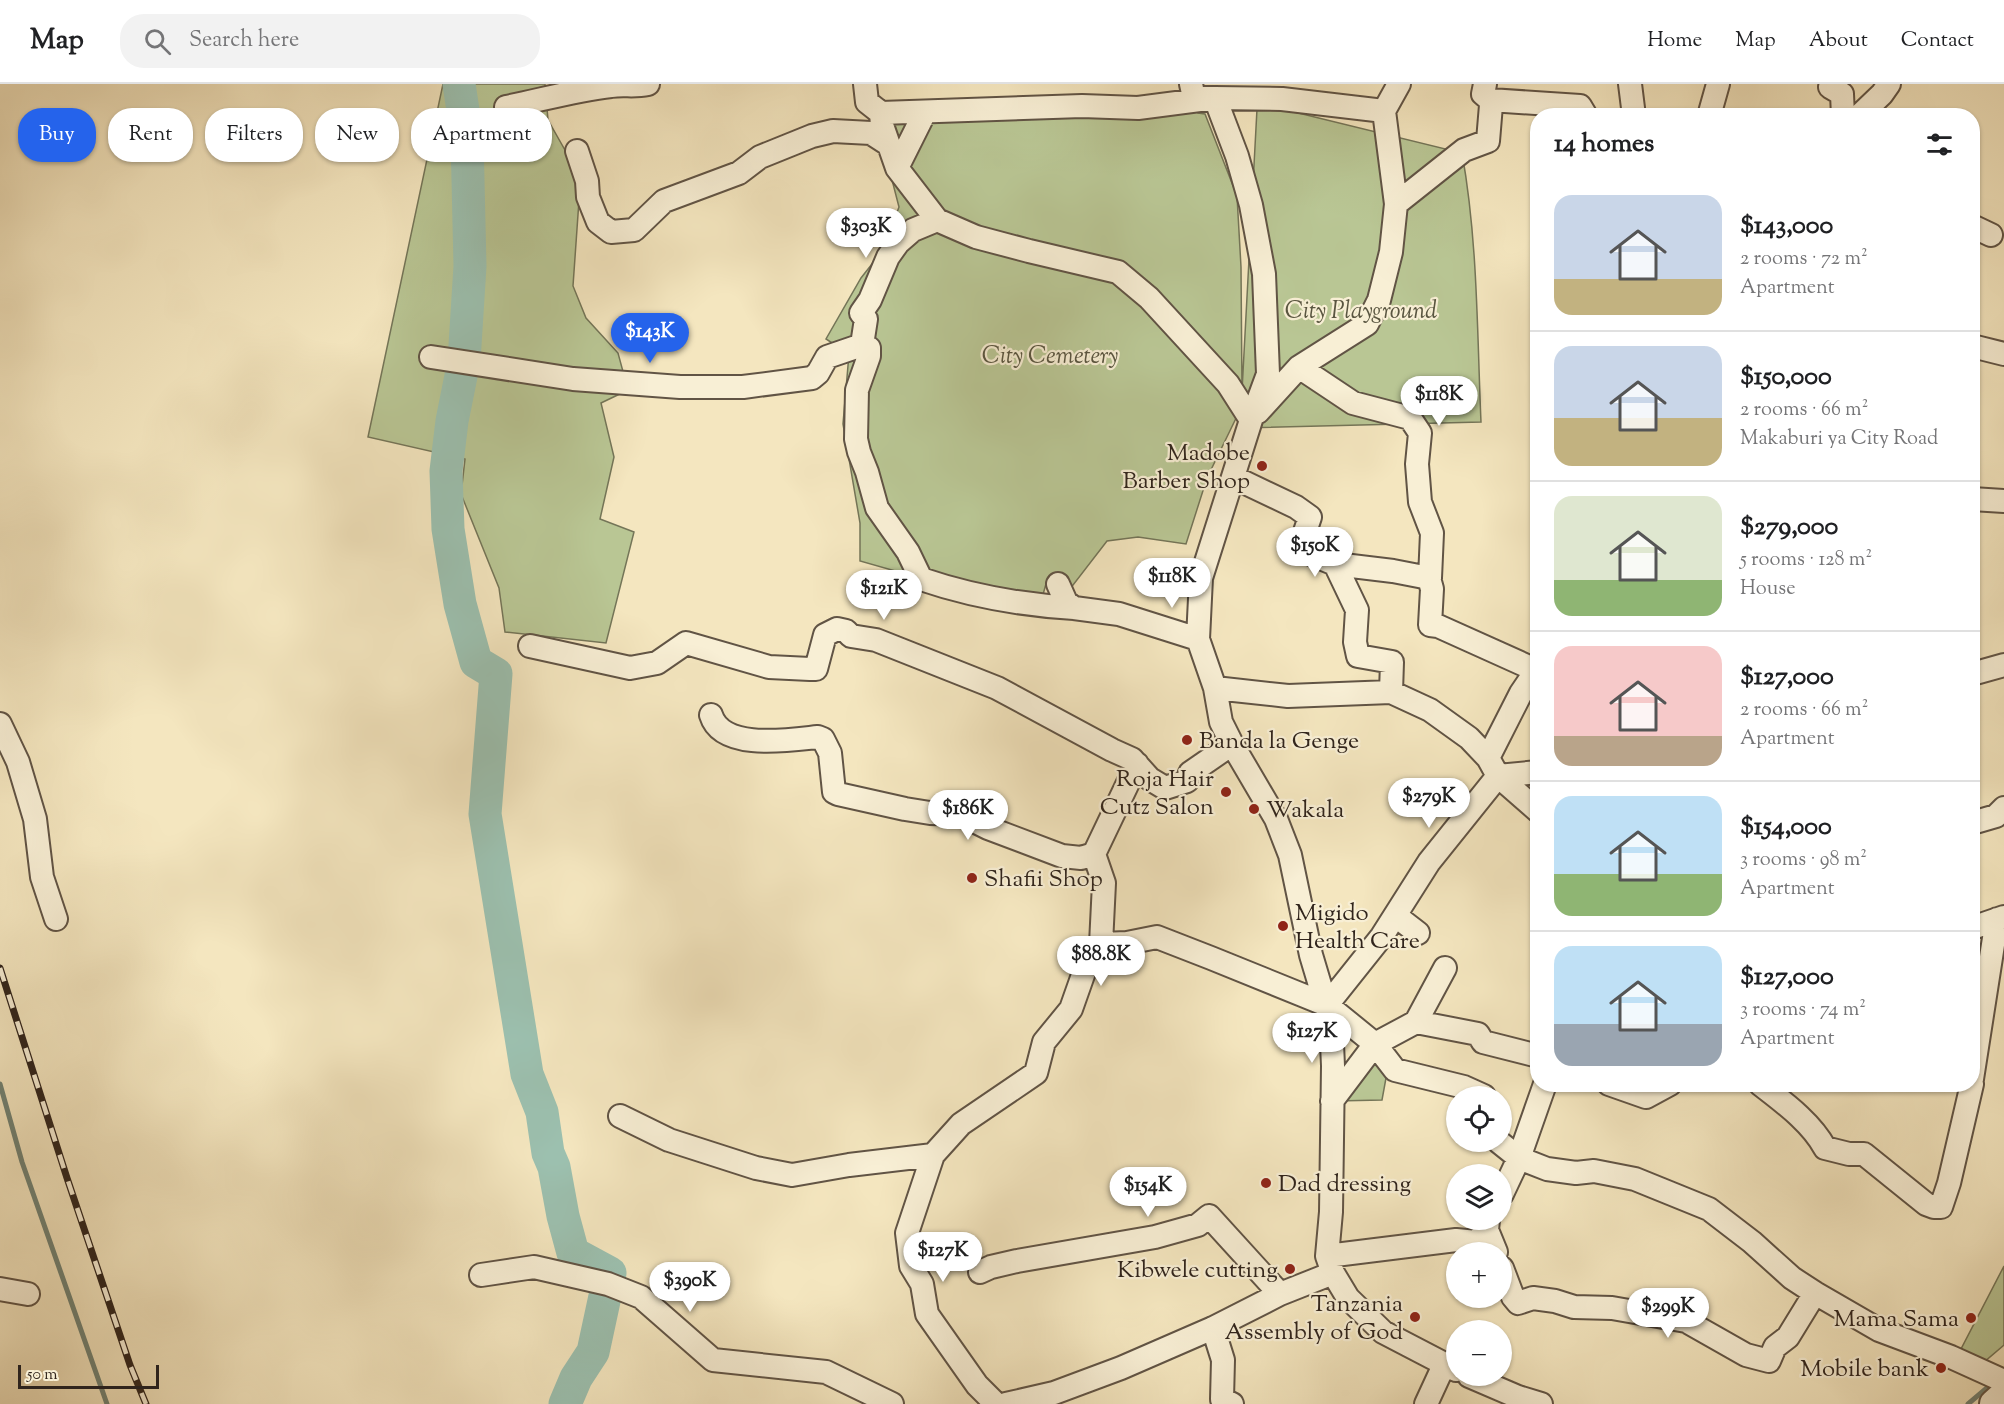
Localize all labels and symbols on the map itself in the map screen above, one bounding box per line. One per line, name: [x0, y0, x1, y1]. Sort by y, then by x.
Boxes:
pin: $303K: [824, 208, 908, 259]
park label: City Playground: [1285, 295, 1437, 329]
pin: $143K: [608, 313, 692, 364]
park label: City Cemetery: [982, 340, 1119, 374]
pin: $118K: [1397, 376, 1481, 427]
place label: Madobe Barber Shop: [1123, 437, 1250, 499]
marker: Madobe Barber Shop: [1255, 459, 1269, 473]
pin: $150K: [1273, 527, 1357, 578]
pin: $118K: [1130, 558, 1214, 609]
pin: $121K: [842, 570, 926, 621]
place label: Banda la Genge: [1199, 725, 1359, 759]
marker: Banda la Genge: [1180, 733, 1194, 747]
place label: Roja Hair Cutz Salon: [1100, 763, 1214, 825]
pin: $279K: [1387, 778, 1471, 829]
marker: Roja Hair Cutz Salon: [1219, 785, 1233, 799]
pin: $186K: [926, 790, 1010, 841]
place label: Wakala: [1266, 794, 1344, 828]
marker: Wakala: [1247, 802, 1261, 816]
place label: Shafii Shop: [984, 863, 1103, 897]
marker: Shafii Shop: [965, 871, 979, 885]
place label: Migido Health Care: [1295, 897, 1420, 959]
marker: Migido Health Care: [1276, 919, 1290, 933]
pin: $88.8K: [1052, 936, 1150, 987]
pin: $127K: [1270, 1013, 1354, 1064]
pin: $154K: [1106, 1167, 1190, 1218]
place label: Dad dressing: [1278, 1168, 1412, 1202]
marker: Dad dressing: [1259, 1176, 1273, 1190]
pin: $127K: [901, 1232, 985, 1283]
place label: Kibwele cutting: [1117, 1254, 1278, 1288]
pin: $390K: [648, 1262, 732, 1313]
marker: Kibwele cutting: [1283, 1262, 1297, 1276]
place label: Tanzania Assembly of God: [1224, 1288, 1403, 1350]
pin: $299K: [1626, 1288, 1710, 1339]
place label: Mama Sama: [1834, 1303, 1959, 1337]
marker: Tanzania Assembly of God: [1408, 1310, 1422, 1324]
marker: Mama Sama: [1964, 1311, 1978, 1325]
place label: Mobile bank: [1800, 1353, 1929, 1387]
marker: Mobile bank: [1934, 1361, 1948, 1375]
scale bar: [18, 1362, 159, 1390]

